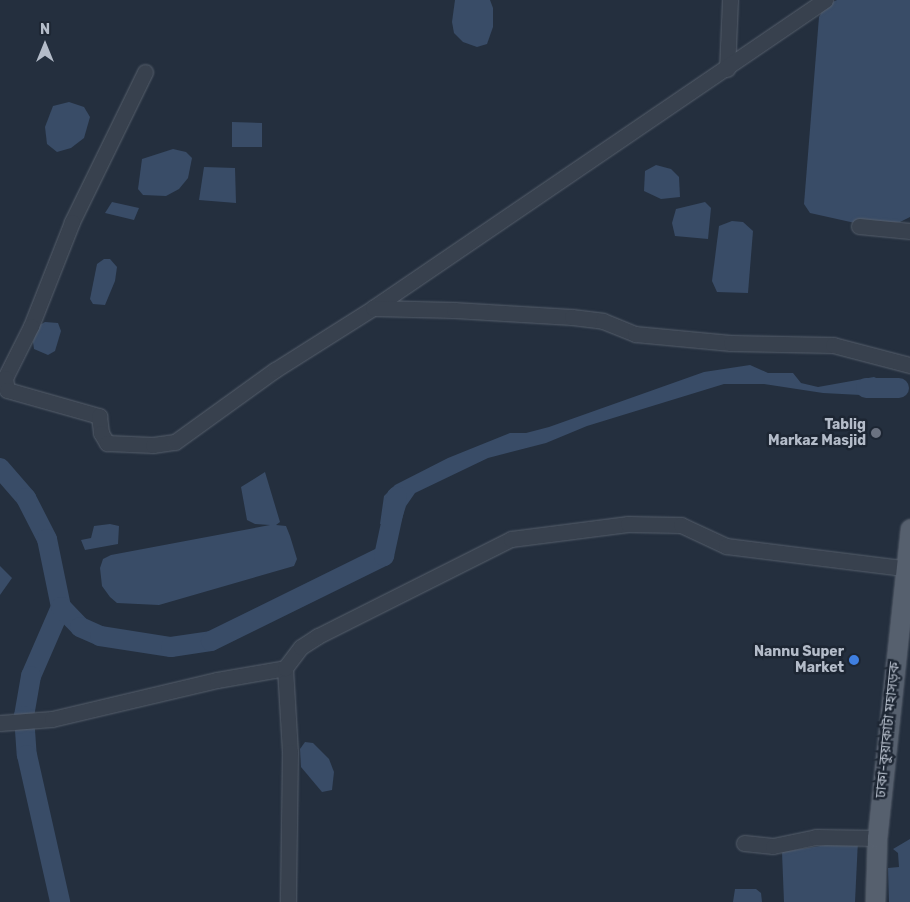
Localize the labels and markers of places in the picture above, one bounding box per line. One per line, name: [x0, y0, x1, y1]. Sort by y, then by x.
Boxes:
place label: Tablig Markaz Masjid: [768, 417, 866, 450]
marker: Tablig Markaz Masjid: [870, 427, 882, 439]
place label: Nannu Super Market: [754, 644, 844, 676]
marker: Nannu Super Market: [848, 654, 860, 666]

